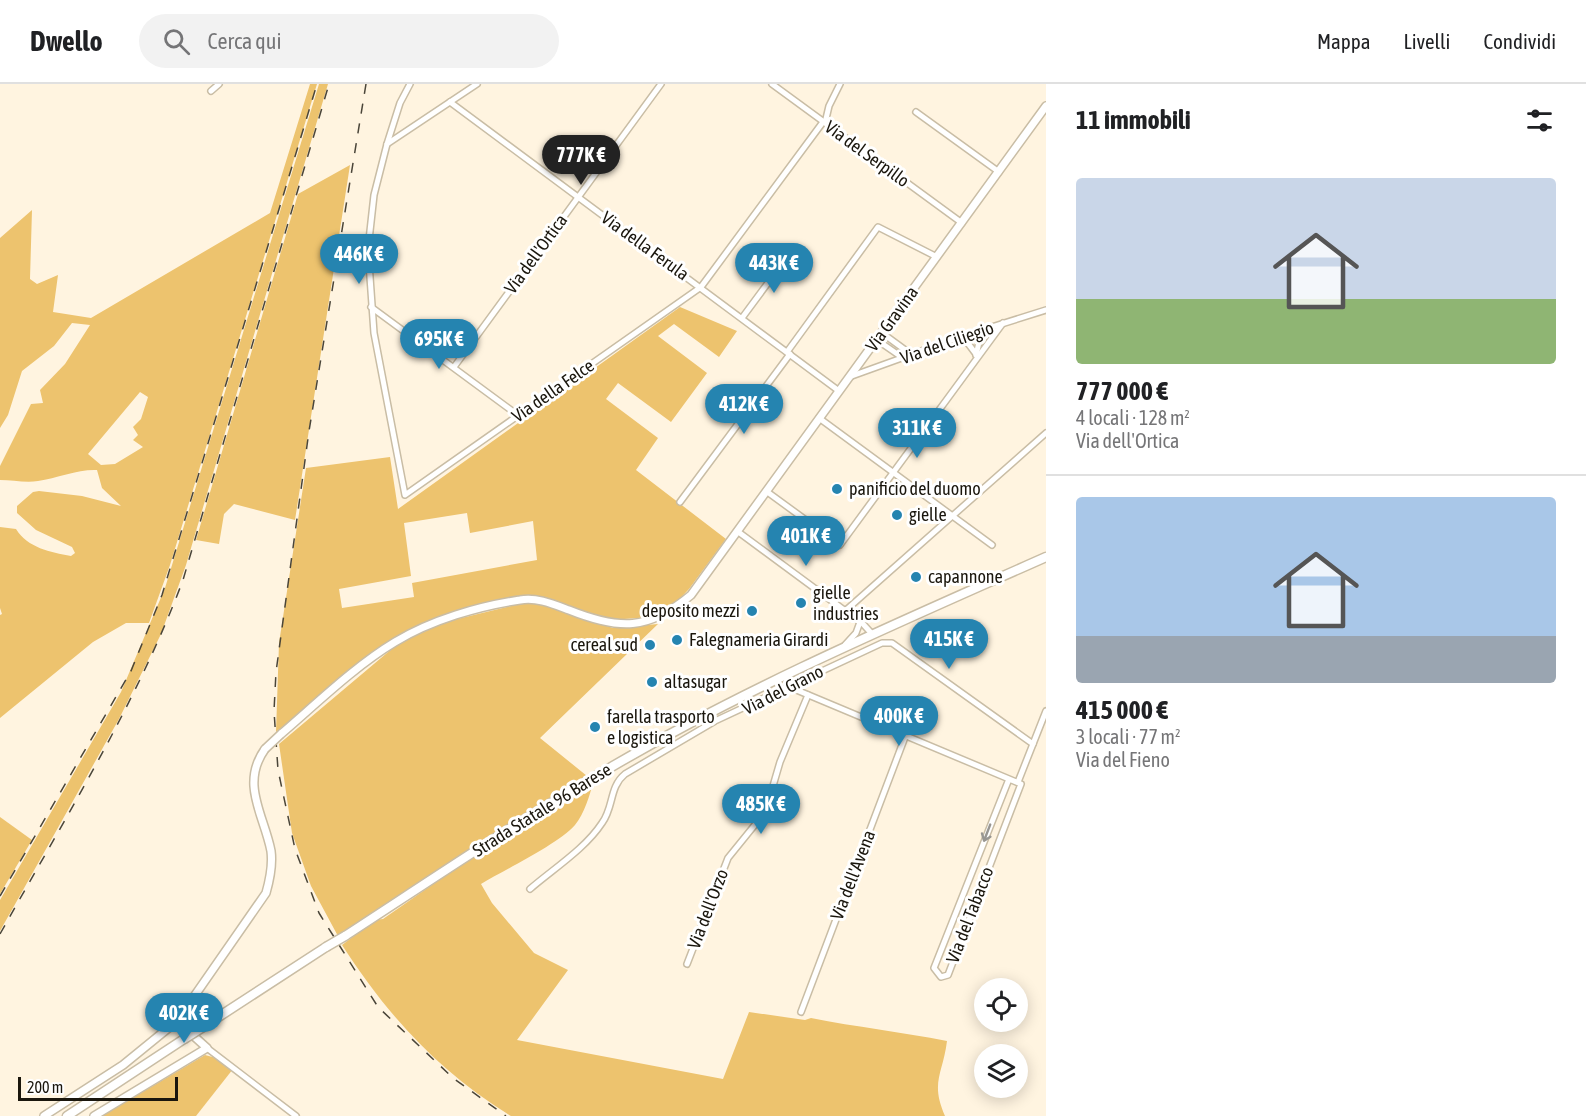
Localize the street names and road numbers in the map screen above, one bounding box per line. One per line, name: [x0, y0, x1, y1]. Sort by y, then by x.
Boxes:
street label: Via del Serpillo: [821, 116, 914, 191]
street label: Via della Ferula: [597, 207, 693, 284]
street label: Via dell'Ortica: [500, 210, 571, 297]
street label: Via Gravina: [861, 282, 922, 355]
street label: Via del Ciliegio: [897, 317, 996, 368]
street label: Via della Felce: [508, 355, 598, 427]
street label: Via del Grano: [739, 660, 827, 719]
street label: Strada Statale 96 Barese: [468, 758, 615, 861]
street label: Via dell'Avena: [826, 827, 879, 923]
street label: Via del Tabacco: [942, 864, 998, 966]
street label: Via dell'Orzo: [683, 866, 732, 952]

